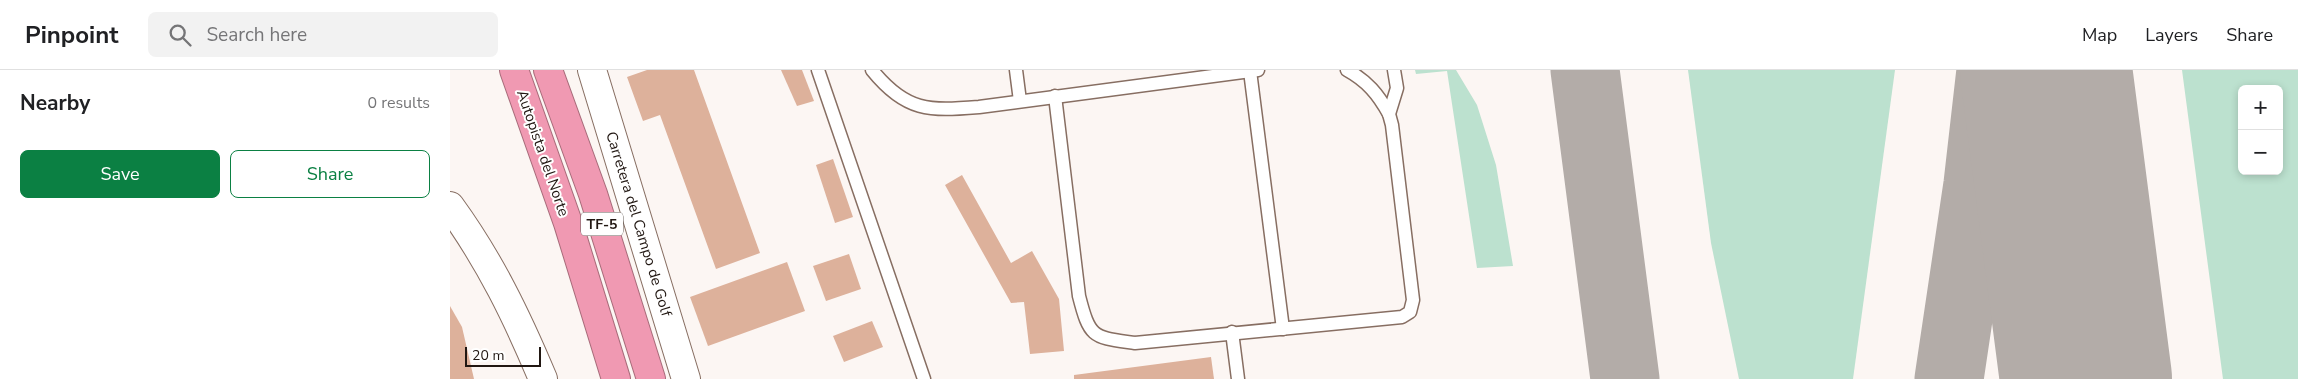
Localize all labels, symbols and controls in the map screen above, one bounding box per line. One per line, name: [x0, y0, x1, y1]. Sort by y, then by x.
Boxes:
search box: [148, 12, 498, 57]
text: Pinpoint: [25, 19, 118, 51]
icon: search: [166, 21, 194, 49]
text: Search here: [206, 22, 307, 48]
text: Map: [2082, 23, 2117, 47]
text: Layers: [2145, 23, 2198, 47]
text: Share: [2226, 23, 2273, 47]
map controls: [2238, 85, 2283, 175]
button: +: [2238, 85, 2283, 130]
street label: Autopista del Norte: [512, 87, 574, 219]
text: Nearby: [20, 89, 90, 117]
text: 0 results: [368, 92, 430, 114]
street label: Carretera del Campo de Golf: [601, 129, 677, 320]
button: −: [2238, 130, 2283, 175]
button: Save: [20, 150, 220, 198]
button: Share: [230, 150, 430, 198]
road number: TF-5: [581, 212, 623, 236]
scale bar: [465, 344, 541, 367]
text: 20 m: [472, 346, 504, 365]

